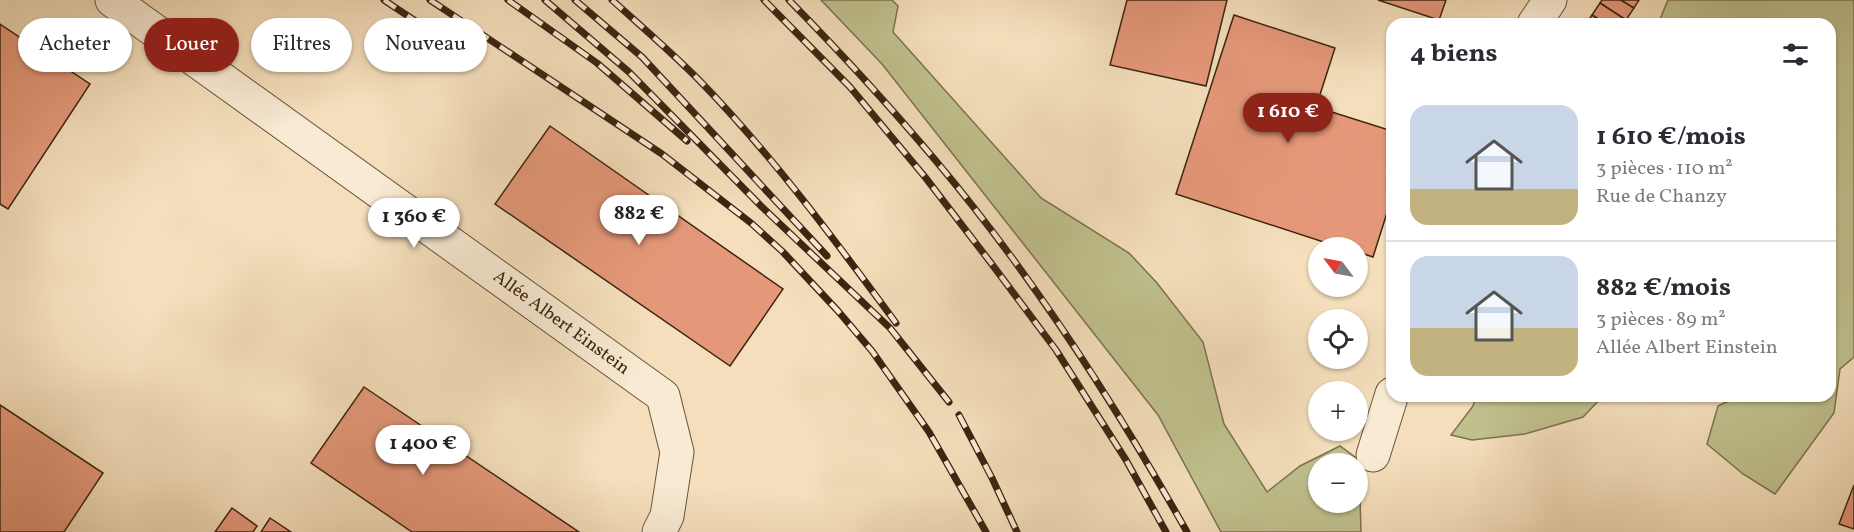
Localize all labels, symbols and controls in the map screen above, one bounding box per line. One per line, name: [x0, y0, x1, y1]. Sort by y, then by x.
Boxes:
chip: Acheter: [18, 18, 132, 72]
chip: Louer: [144, 18, 239, 72]
chip: Filtres: [251, 18, 352, 72]
chip: Nouveau: [364, 18, 487, 72]
text: 4 biens: [1410, 36, 1498, 72]
icon: filters: [1779, 38, 1812, 71]
pin: 1 610 €: [1233, 93, 1343, 144]
text: 1 610 €: [1257, 98, 1319, 126]
text: 1 610 €/mois: [1596, 119, 1746, 155]
icon: home: [1458, 129, 1530, 201]
text: 3 pièces · 110 m²: [1596, 155, 1733, 183]
text: Rue de Chanzy: [1596, 183, 1727, 211]
pin: 882 €: [597, 195, 681, 246]
pin: 1 360 €: [359, 198, 469, 249]
text: 882 €: [614, 200, 664, 228]
text: 1 360 €: [382, 203, 446, 231]
north arrow: [1308, 237, 1368, 297]
map controls: [1308, 237, 1368, 513]
street label: Allée Albert Einstein: [488, 265, 635, 381]
text: 882 €/mois: [1596, 270, 1731, 306]
icon: home: [1458, 280, 1530, 352]
text: 3 pièces · 89 m²: [1596, 306, 1726, 334]
button: locate: [1308, 309, 1368, 369]
text: Allée Albert Einstein: [1596, 334, 1778, 362]
button: +: [1308, 381, 1368, 441]
pin: 1 400 €: [368, 425, 478, 476]
text: 1 400 €: [389, 430, 457, 458]
button: −: [1308, 453, 1368, 513]

